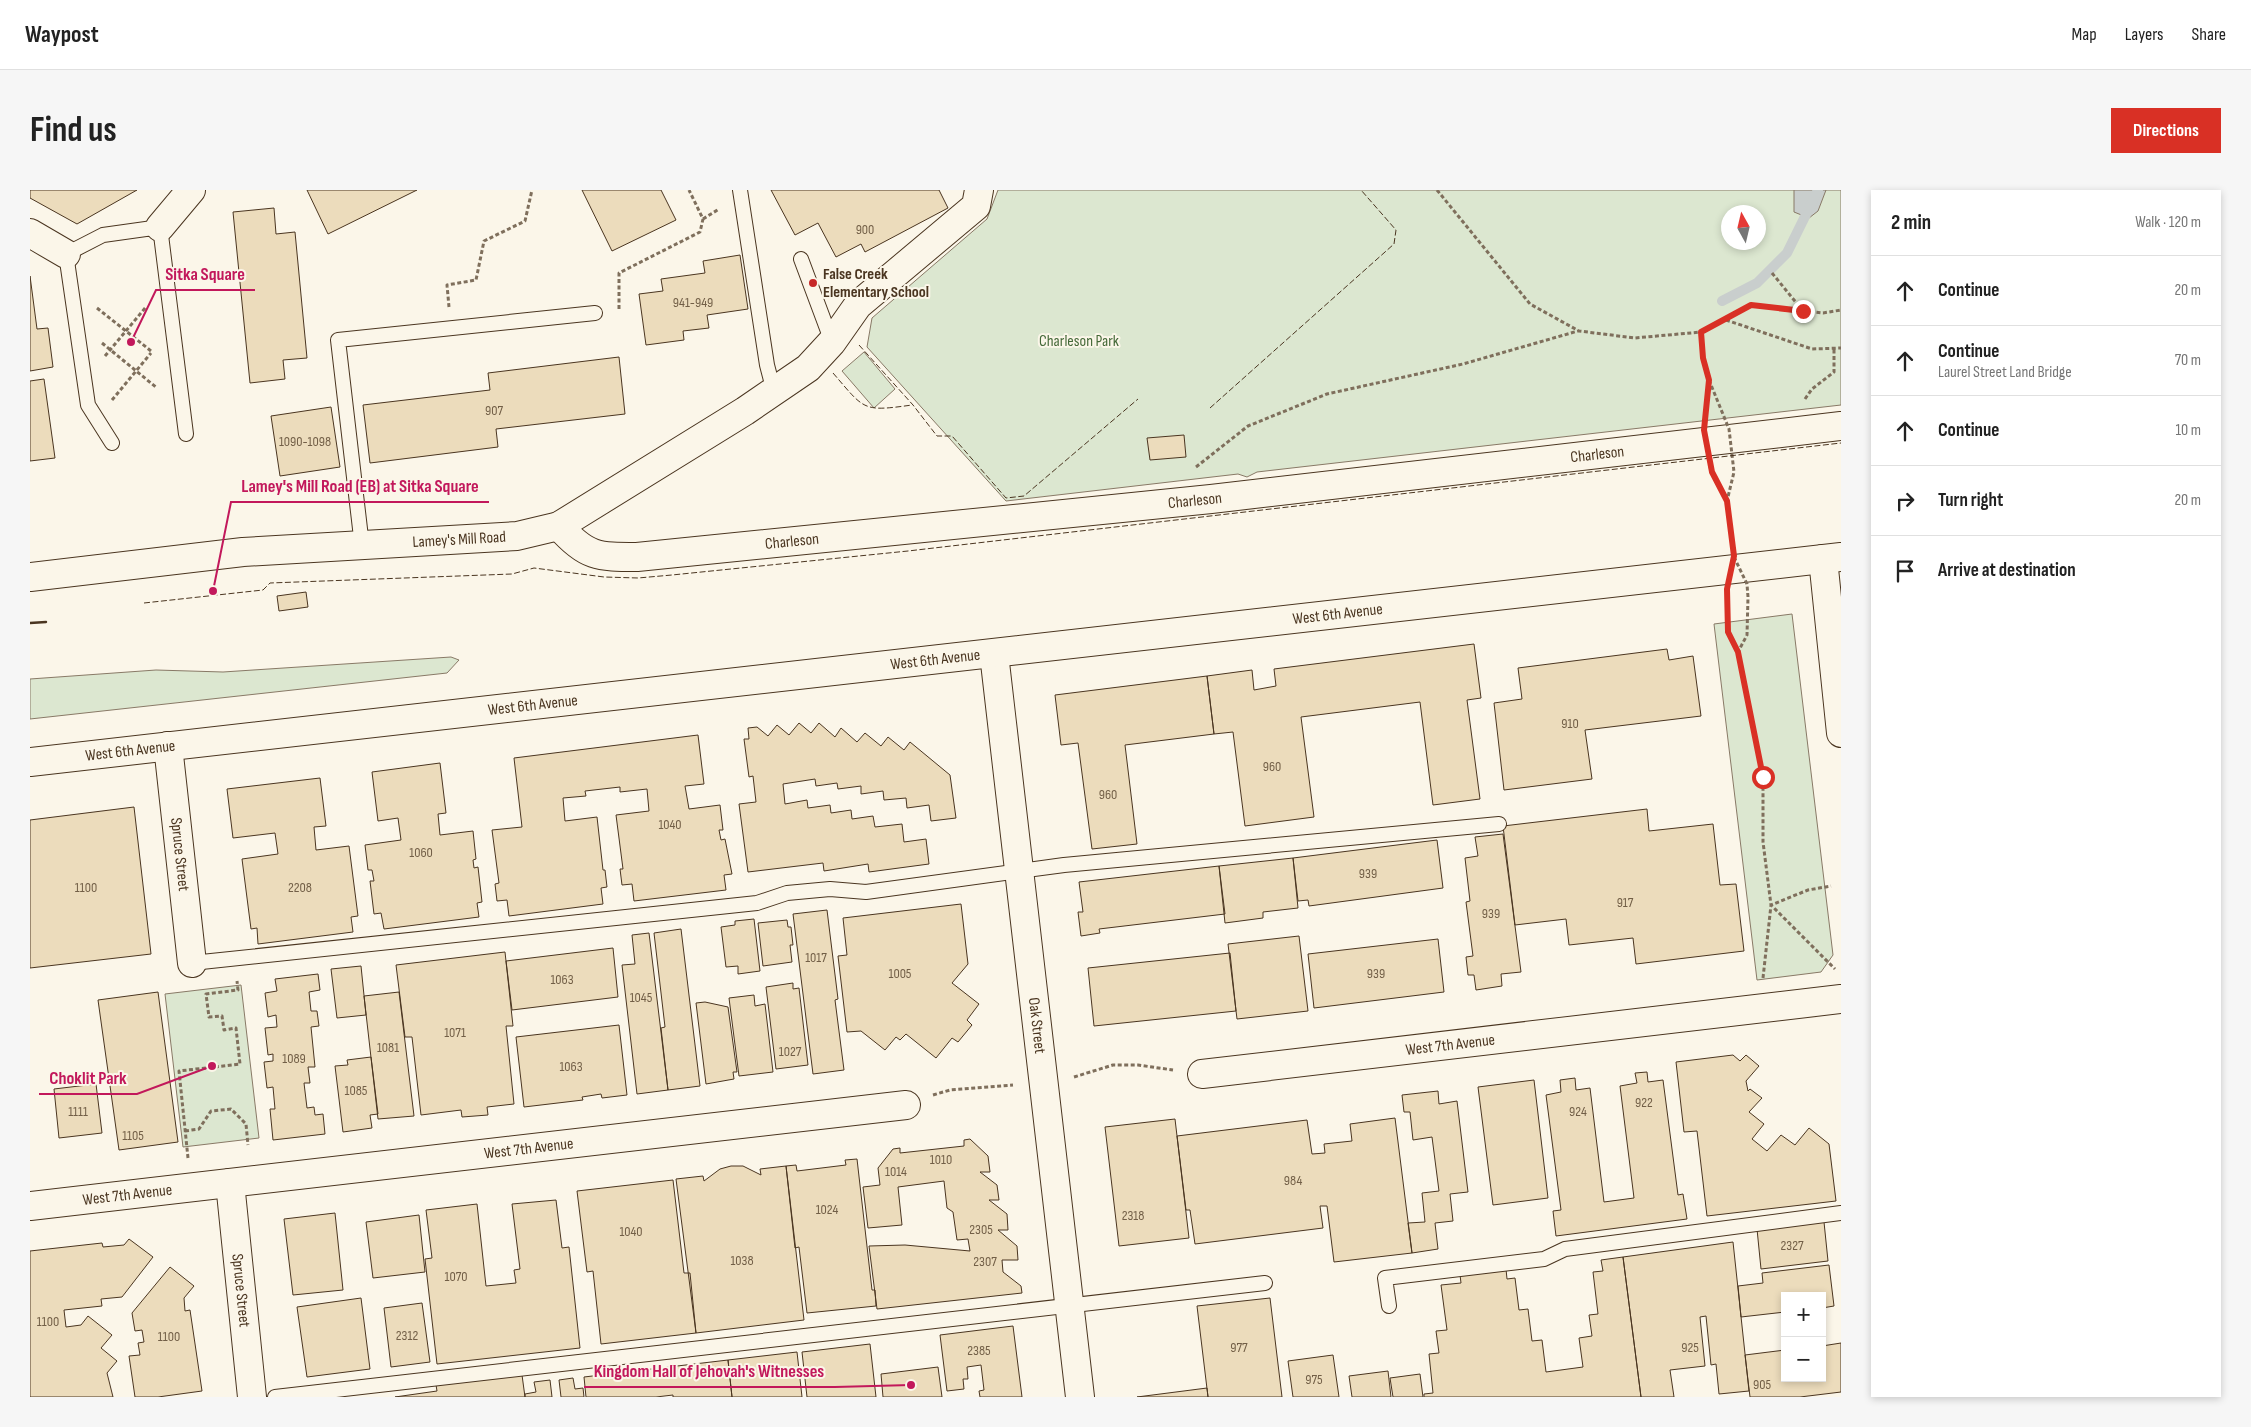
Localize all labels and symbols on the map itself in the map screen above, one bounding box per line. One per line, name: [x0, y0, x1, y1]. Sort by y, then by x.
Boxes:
north arrow: [1721, 205, 1766, 250]
house number: 900: [856, 221, 874, 238]
callout: Sitka Square: [156, 257, 255, 290]
text: Sitka Square: [165, 264, 245, 285]
place label: False Creek Elementary School: [823, 265, 929, 302]
marker: False Creek Elementary School: [807, 277, 819, 289]
house number: 941-949: [673, 294, 713, 311]
route end: [1792, 300, 1815, 323]
park label: Charleson Park: [1039, 332, 1119, 351]
house number: 907: [485, 402, 503, 419]
house number: 1090-1098: [279, 433, 331, 450]
street label: Charleson: [1569, 442, 1625, 467]
callout: Lamey's Mill Road (EB) at Sitka Square: [231, 469, 489, 502]
text: Lamey's Mill Road (EB) at Sitka Square: [241, 476, 479, 497]
street label: Charleson: [1167, 488, 1223, 513]
street label: Lamey's Mill Road: [412, 527, 506, 552]
street label: Charleson: [764, 529, 820, 554]
street label: West 6th Avenue: [1292, 599, 1384, 628]
street label: West 6th Avenue: [889, 645, 981, 674]
street label: West 6th Avenue: [487, 691, 579, 720]
house number: 910: [1561, 715, 1579, 732]
street label: West 6th Avenue: [84, 736, 176, 765]
house number: 960: [1263, 758, 1281, 775]
route start: [1752, 766, 1775, 789]
house number: 960: [1099, 786, 1117, 803]
house number: 1040: [658, 816, 682, 833]
street label: Spruce Street: [166, 817, 193, 892]
house number: 1060: [409, 844, 433, 861]
house number: 939: [1359, 865, 1377, 882]
house number: 1100: [75, 879, 97, 896]
house number: 2208: [288, 879, 312, 896]
house number: 917: [1617, 894, 1634, 911]
house number: 939: [1482, 905, 1500, 922]
house number: 1017: [805, 949, 827, 966]
house number: 1005: [888, 965, 912, 982]
house number: 939: [1367, 965, 1385, 982]
house number: 1063: [550, 971, 574, 988]
house number: 1045: [630, 989, 653, 1006]
street label: Oak Street: [1024, 996, 1050, 1055]
house number: 1071: [444, 1024, 466, 1041]
street label: West 7th Avenue: [1405, 1030, 1496, 1060]
house number: 1081: [377, 1039, 399, 1056]
house number: 1027: [779, 1043, 802, 1060]
house number: 1089: [282, 1050, 306, 1067]
house number: 1063: [559, 1058, 583, 1075]
callout: Choklit Park: [39, 1061, 137, 1094]
text: Choklit Park: [49, 1068, 127, 1089]
house number: 1085: [345, 1082, 368, 1099]
house number: 922: [1635, 1094, 1653, 1111]
house number: 1111: [68, 1103, 88, 1120]
house number: 924: [1569, 1103, 1587, 1120]
house number: 1105: [122, 1127, 144, 1144]
street label: West 7th Avenue: [483, 1134, 574, 1163]
house number: 1010: [930, 1151, 952, 1168]
house number: 1014: [885, 1163, 907, 1180]
house number: 984: [1284, 1172, 1302, 1189]
street label: West 7th Avenue: [82, 1180, 173, 1209]
house number: 1024: [816, 1201, 838, 1218]
house number: 2318: [1122, 1207, 1144, 1224]
house number: 2305: [969, 1221, 993, 1238]
house number: 1040: [619, 1223, 643, 1240]
house number: 2327: [1780, 1237, 1804, 1254]
house number: 1038: [730, 1252, 754, 1269]
street label: Spruce Street: [228, 1253, 254, 1328]
house number: 2307: [973, 1253, 997, 1270]
house number: 1070: [445, 1268, 467, 1285]
house number: 1100: [37, 1313, 59, 1330]
house number: 2312: [396, 1327, 418, 1344]
house number: 1100: [158, 1328, 180, 1345]
house number: 977: [1230, 1339, 1248, 1356]
house number: 925: [1681, 1339, 1699, 1356]
house number: 2385: [967, 1342, 991, 1359]
callout: Kingdom Hall of Jehovah's Witnesses: [584, 1354, 835, 1387]
text: Kingdom Hall of Jehovah's Witnesses: [594, 1361, 824, 1382]
house number: 975: [1305, 1371, 1323, 1388]
house number: 905: [1753, 1376, 1771, 1393]

